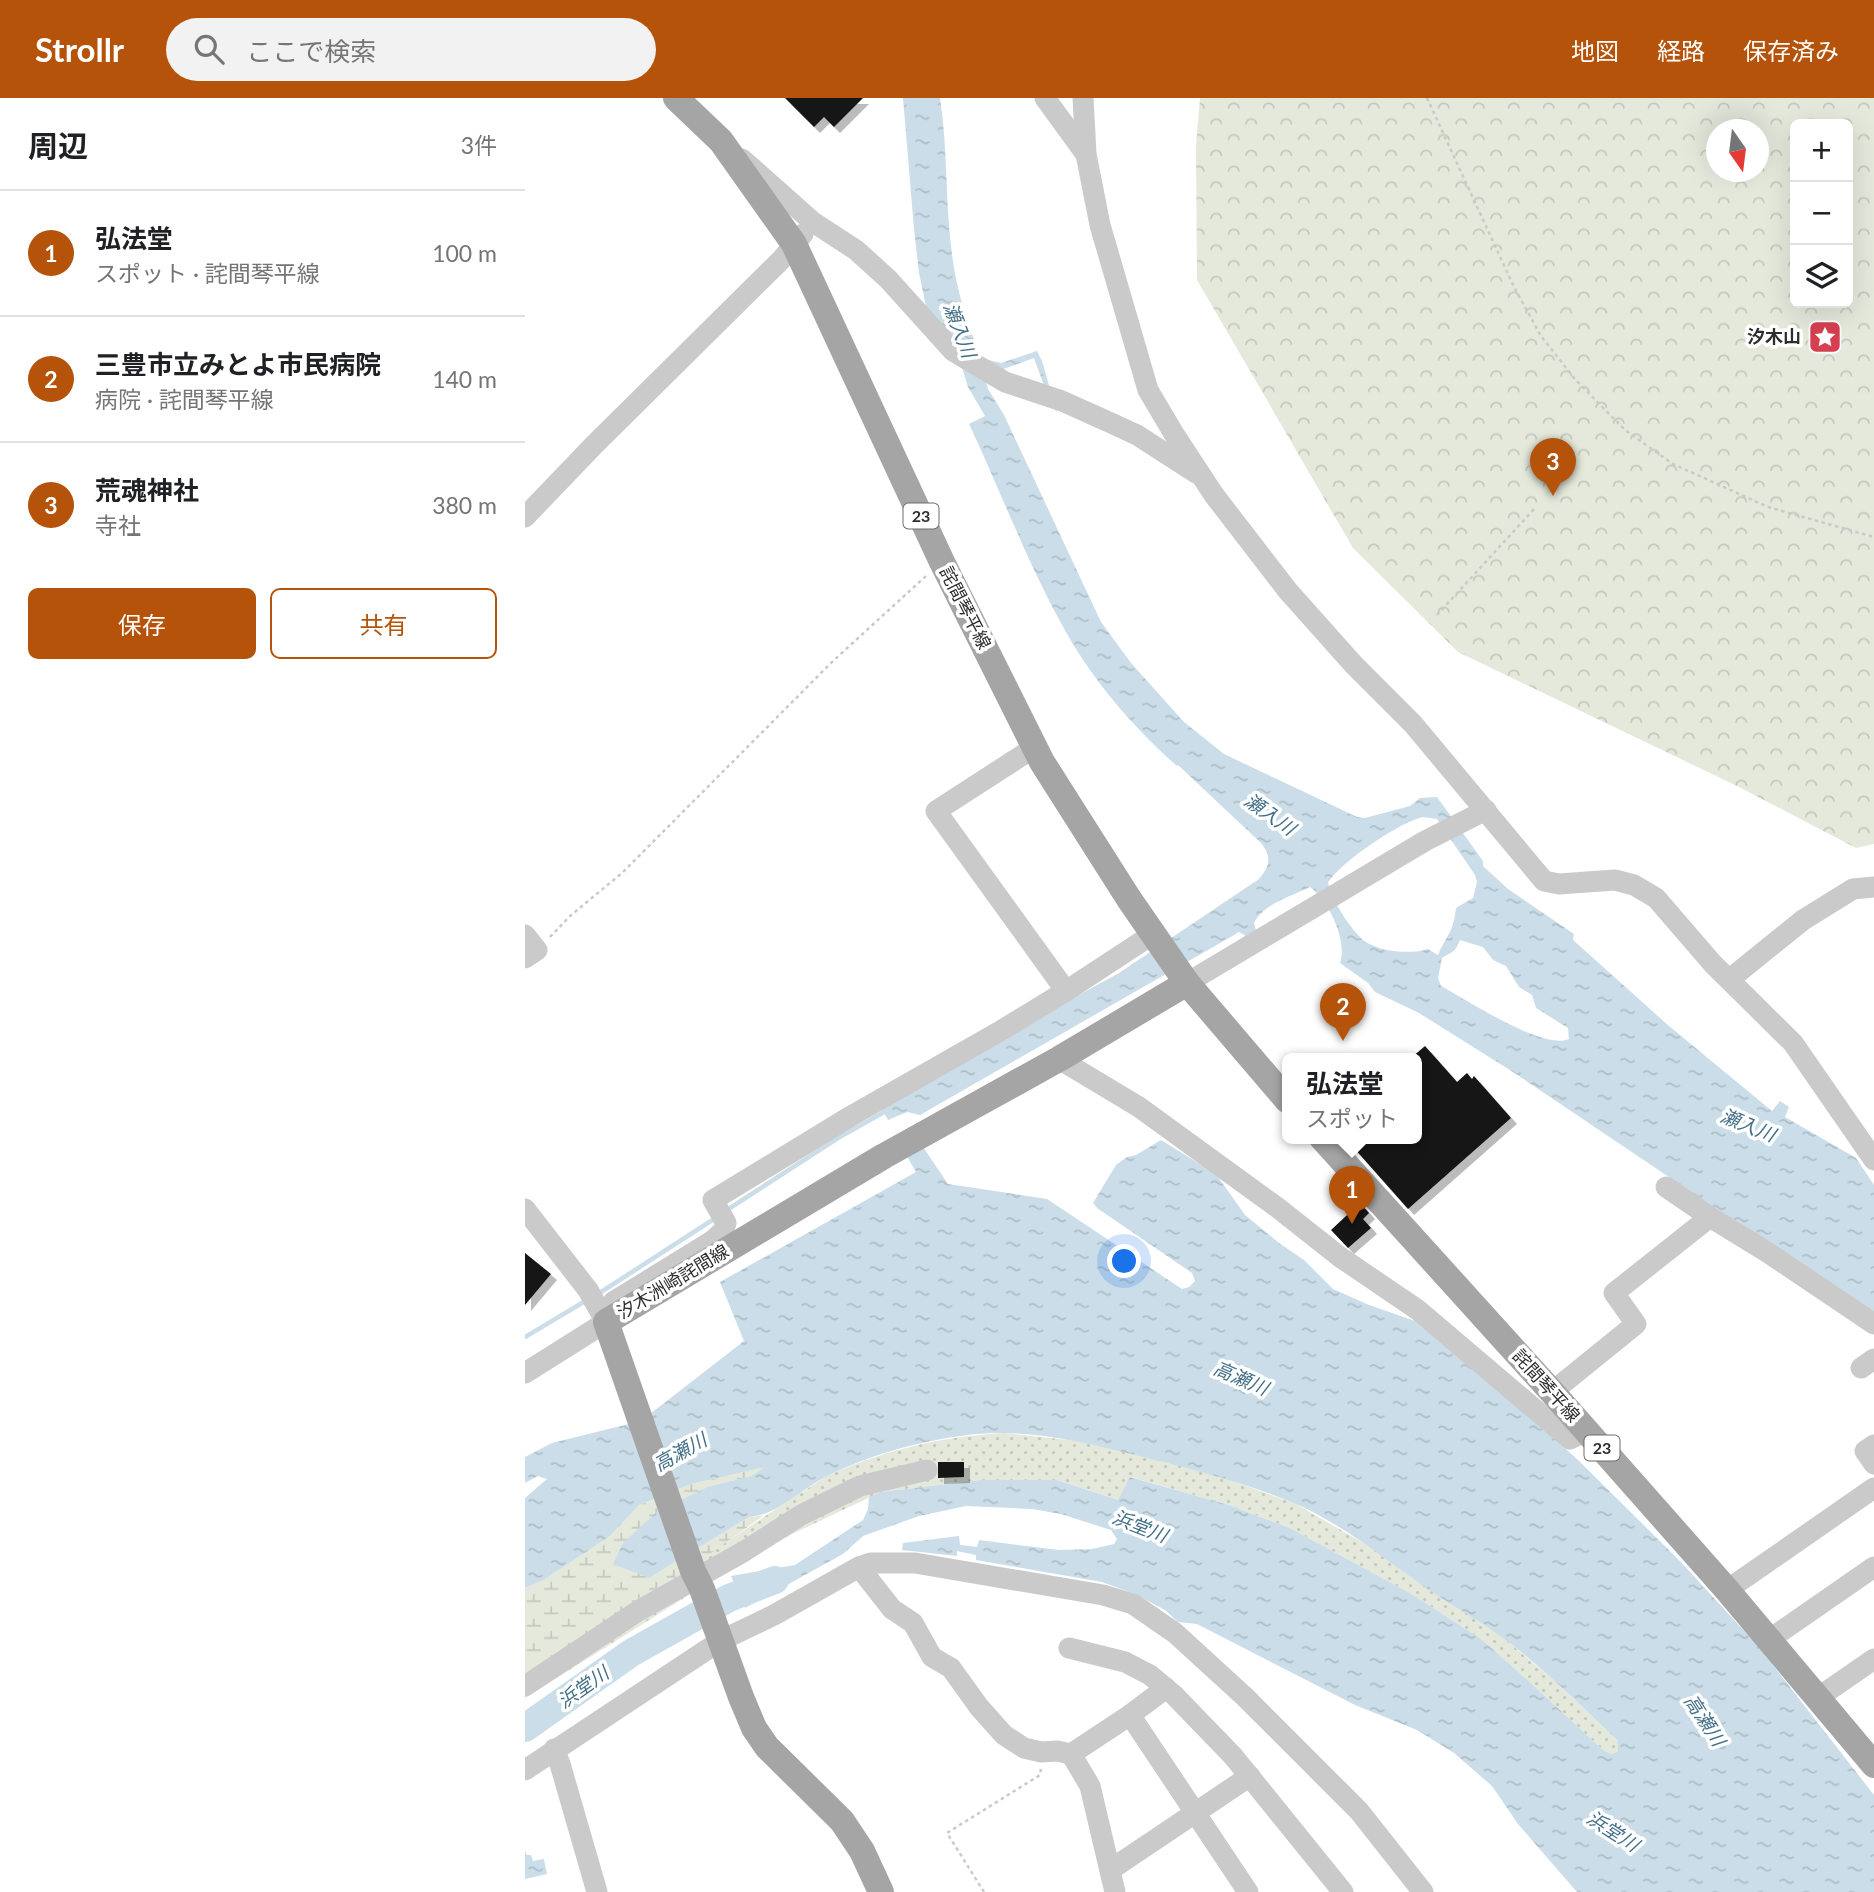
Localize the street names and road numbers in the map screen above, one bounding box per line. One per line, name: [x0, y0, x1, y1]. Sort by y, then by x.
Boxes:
road number: 23: [903, 504, 939, 528]
street label: 詫間琴平線: [936, 562, 996, 653]
street label: 汐木洲崎詫間線: [613, 1239, 732, 1323]
street label: 詫間琴平線: [1508, 1345, 1585, 1426]
road number: 23: [1585, 1436, 1619, 1460]

